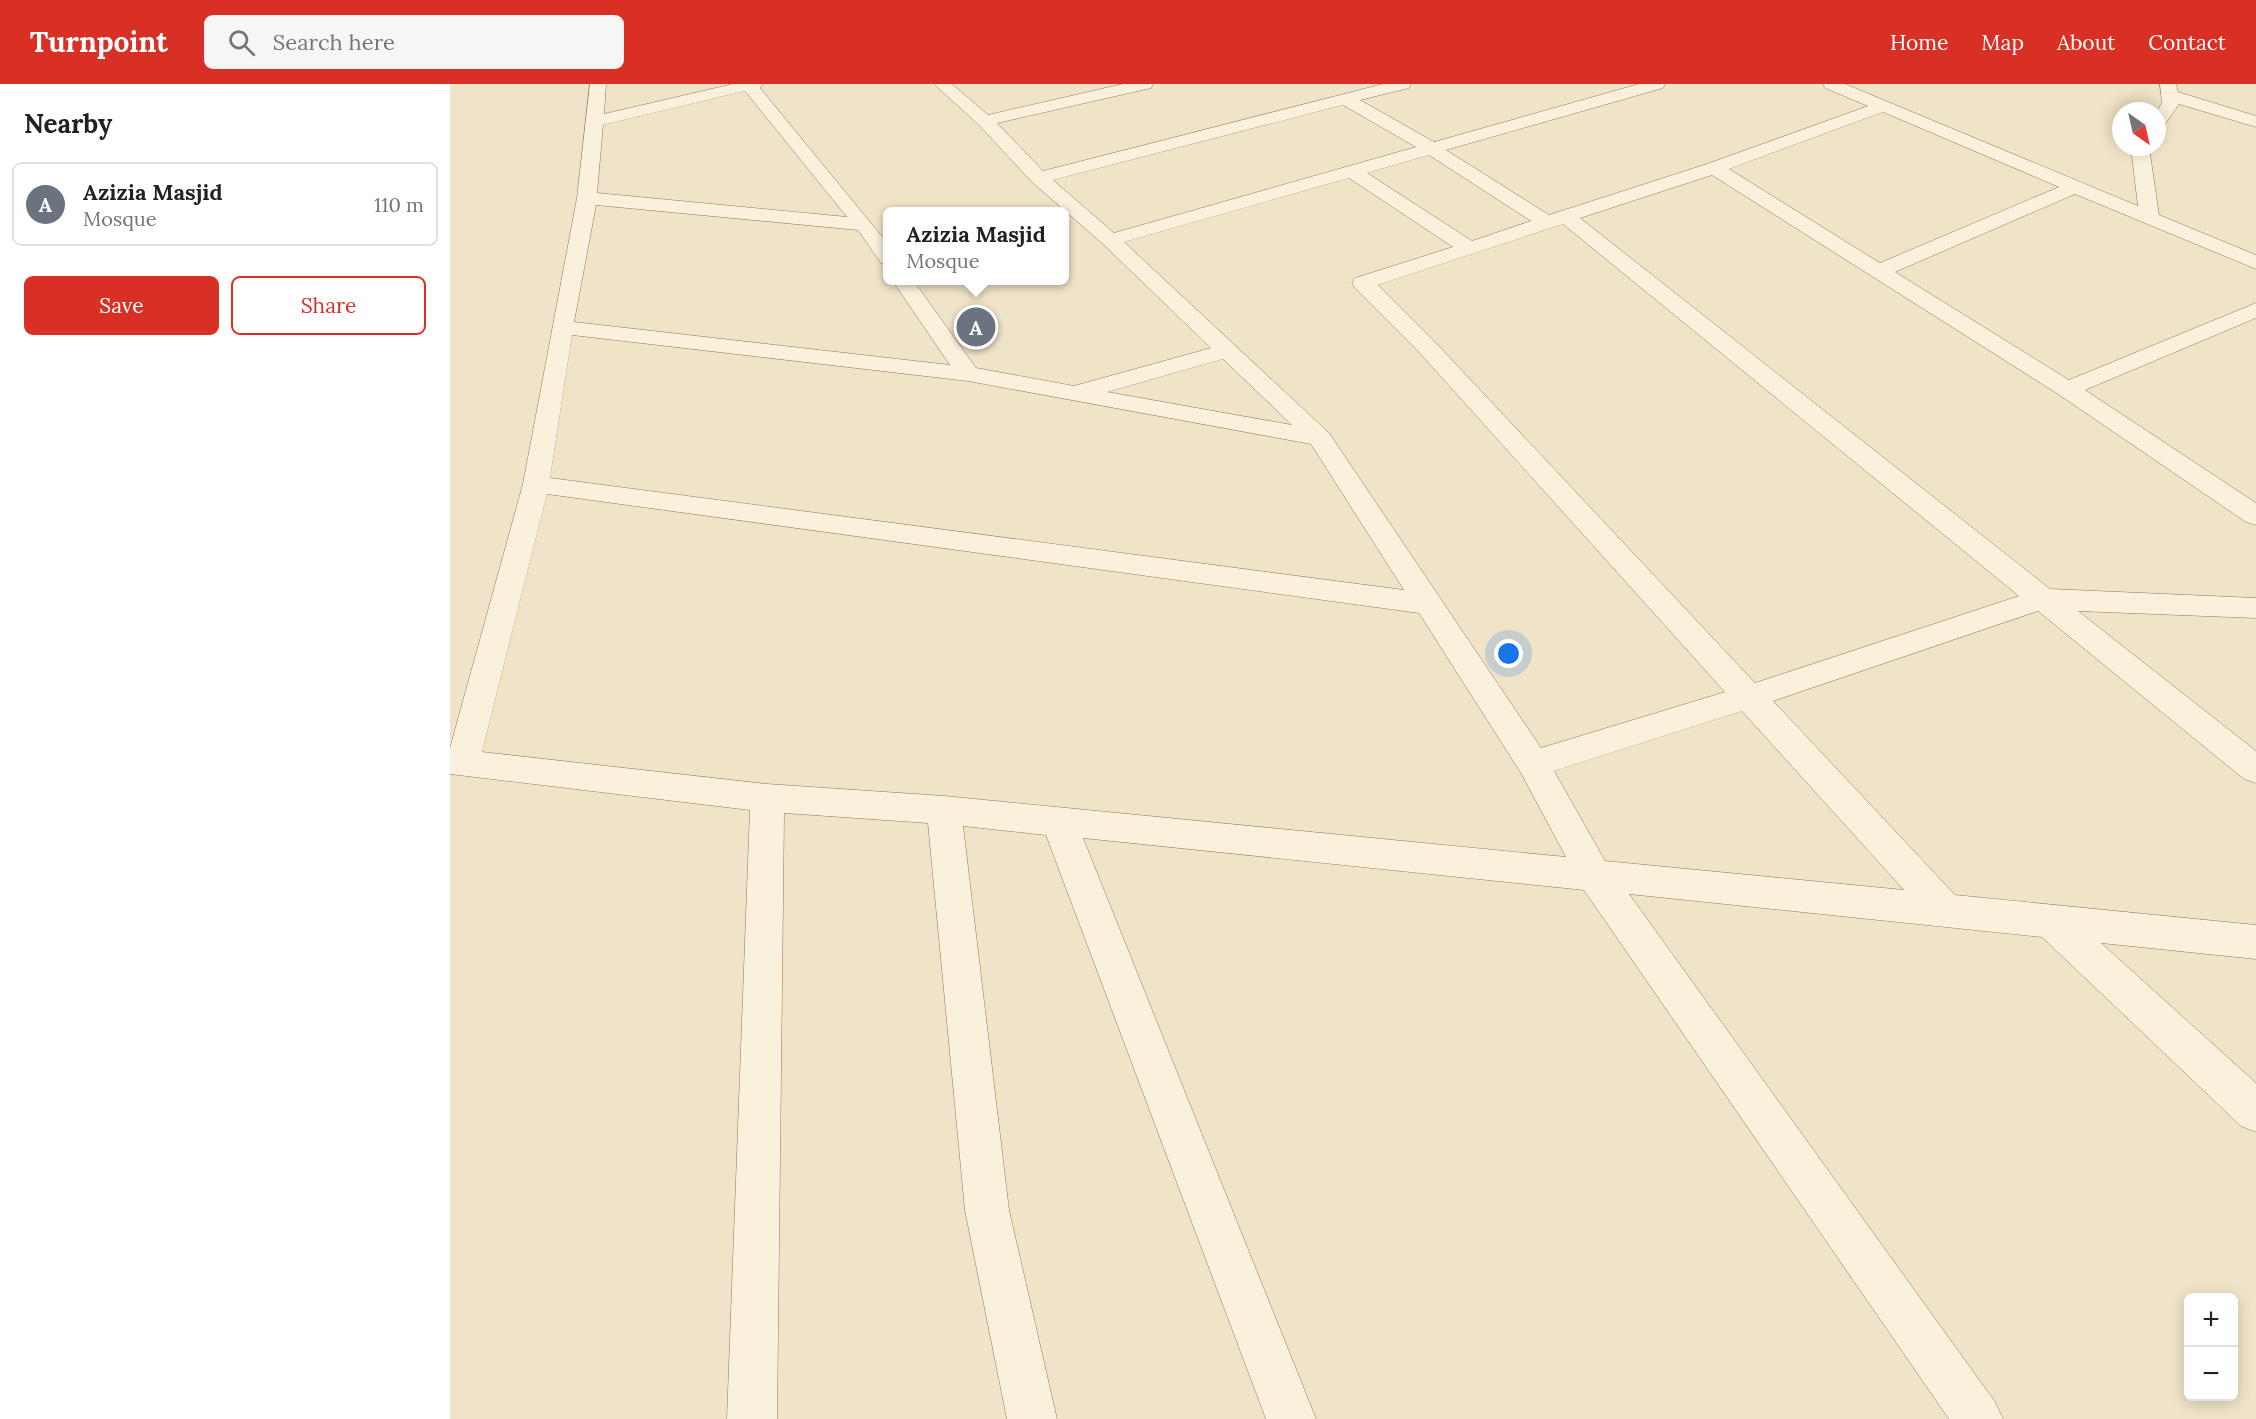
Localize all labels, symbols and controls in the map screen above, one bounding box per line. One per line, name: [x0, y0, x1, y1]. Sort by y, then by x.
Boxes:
search box: [204, 15, 624, 69]
text: Turnpoint: [30, 24, 168, 60]
icon: search: [225, 26, 258, 59]
text: Search here: [273, 28, 395, 56]
text: Home: [1890, 29, 1948, 56]
text: Map: [1981, 29, 2024, 56]
text: About: [2057, 29, 2115, 56]
text: Contact: [2148, 29, 2226, 56]
north arrow: [2112, 102, 2166, 156]
text: Nearby: [24, 107, 112, 140]
text: Azizia Masjid: [83, 178, 223, 206]
text: A: [39, 192, 52, 217]
text: 110 m: [374, 192, 424, 217]
text: Mosque: [83, 206, 156, 231]
popup: [883, 207, 1069, 285]
text: Azizia Masjid: [906, 220, 1046, 248]
text: Mosque: [906, 248, 980, 273]
button: Save: [24, 276, 219, 335]
button: Share: [231, 276, 426, 335]
pin: A: [956, 304, 996, 350]
your location: [1494, 639, 1523, 668]
map controls: [2184, 1293, 2238, 1401]
button: +: [2184, 1293, 2238, 1347]
button: −: [2184, 1347, 2238, 1401]

